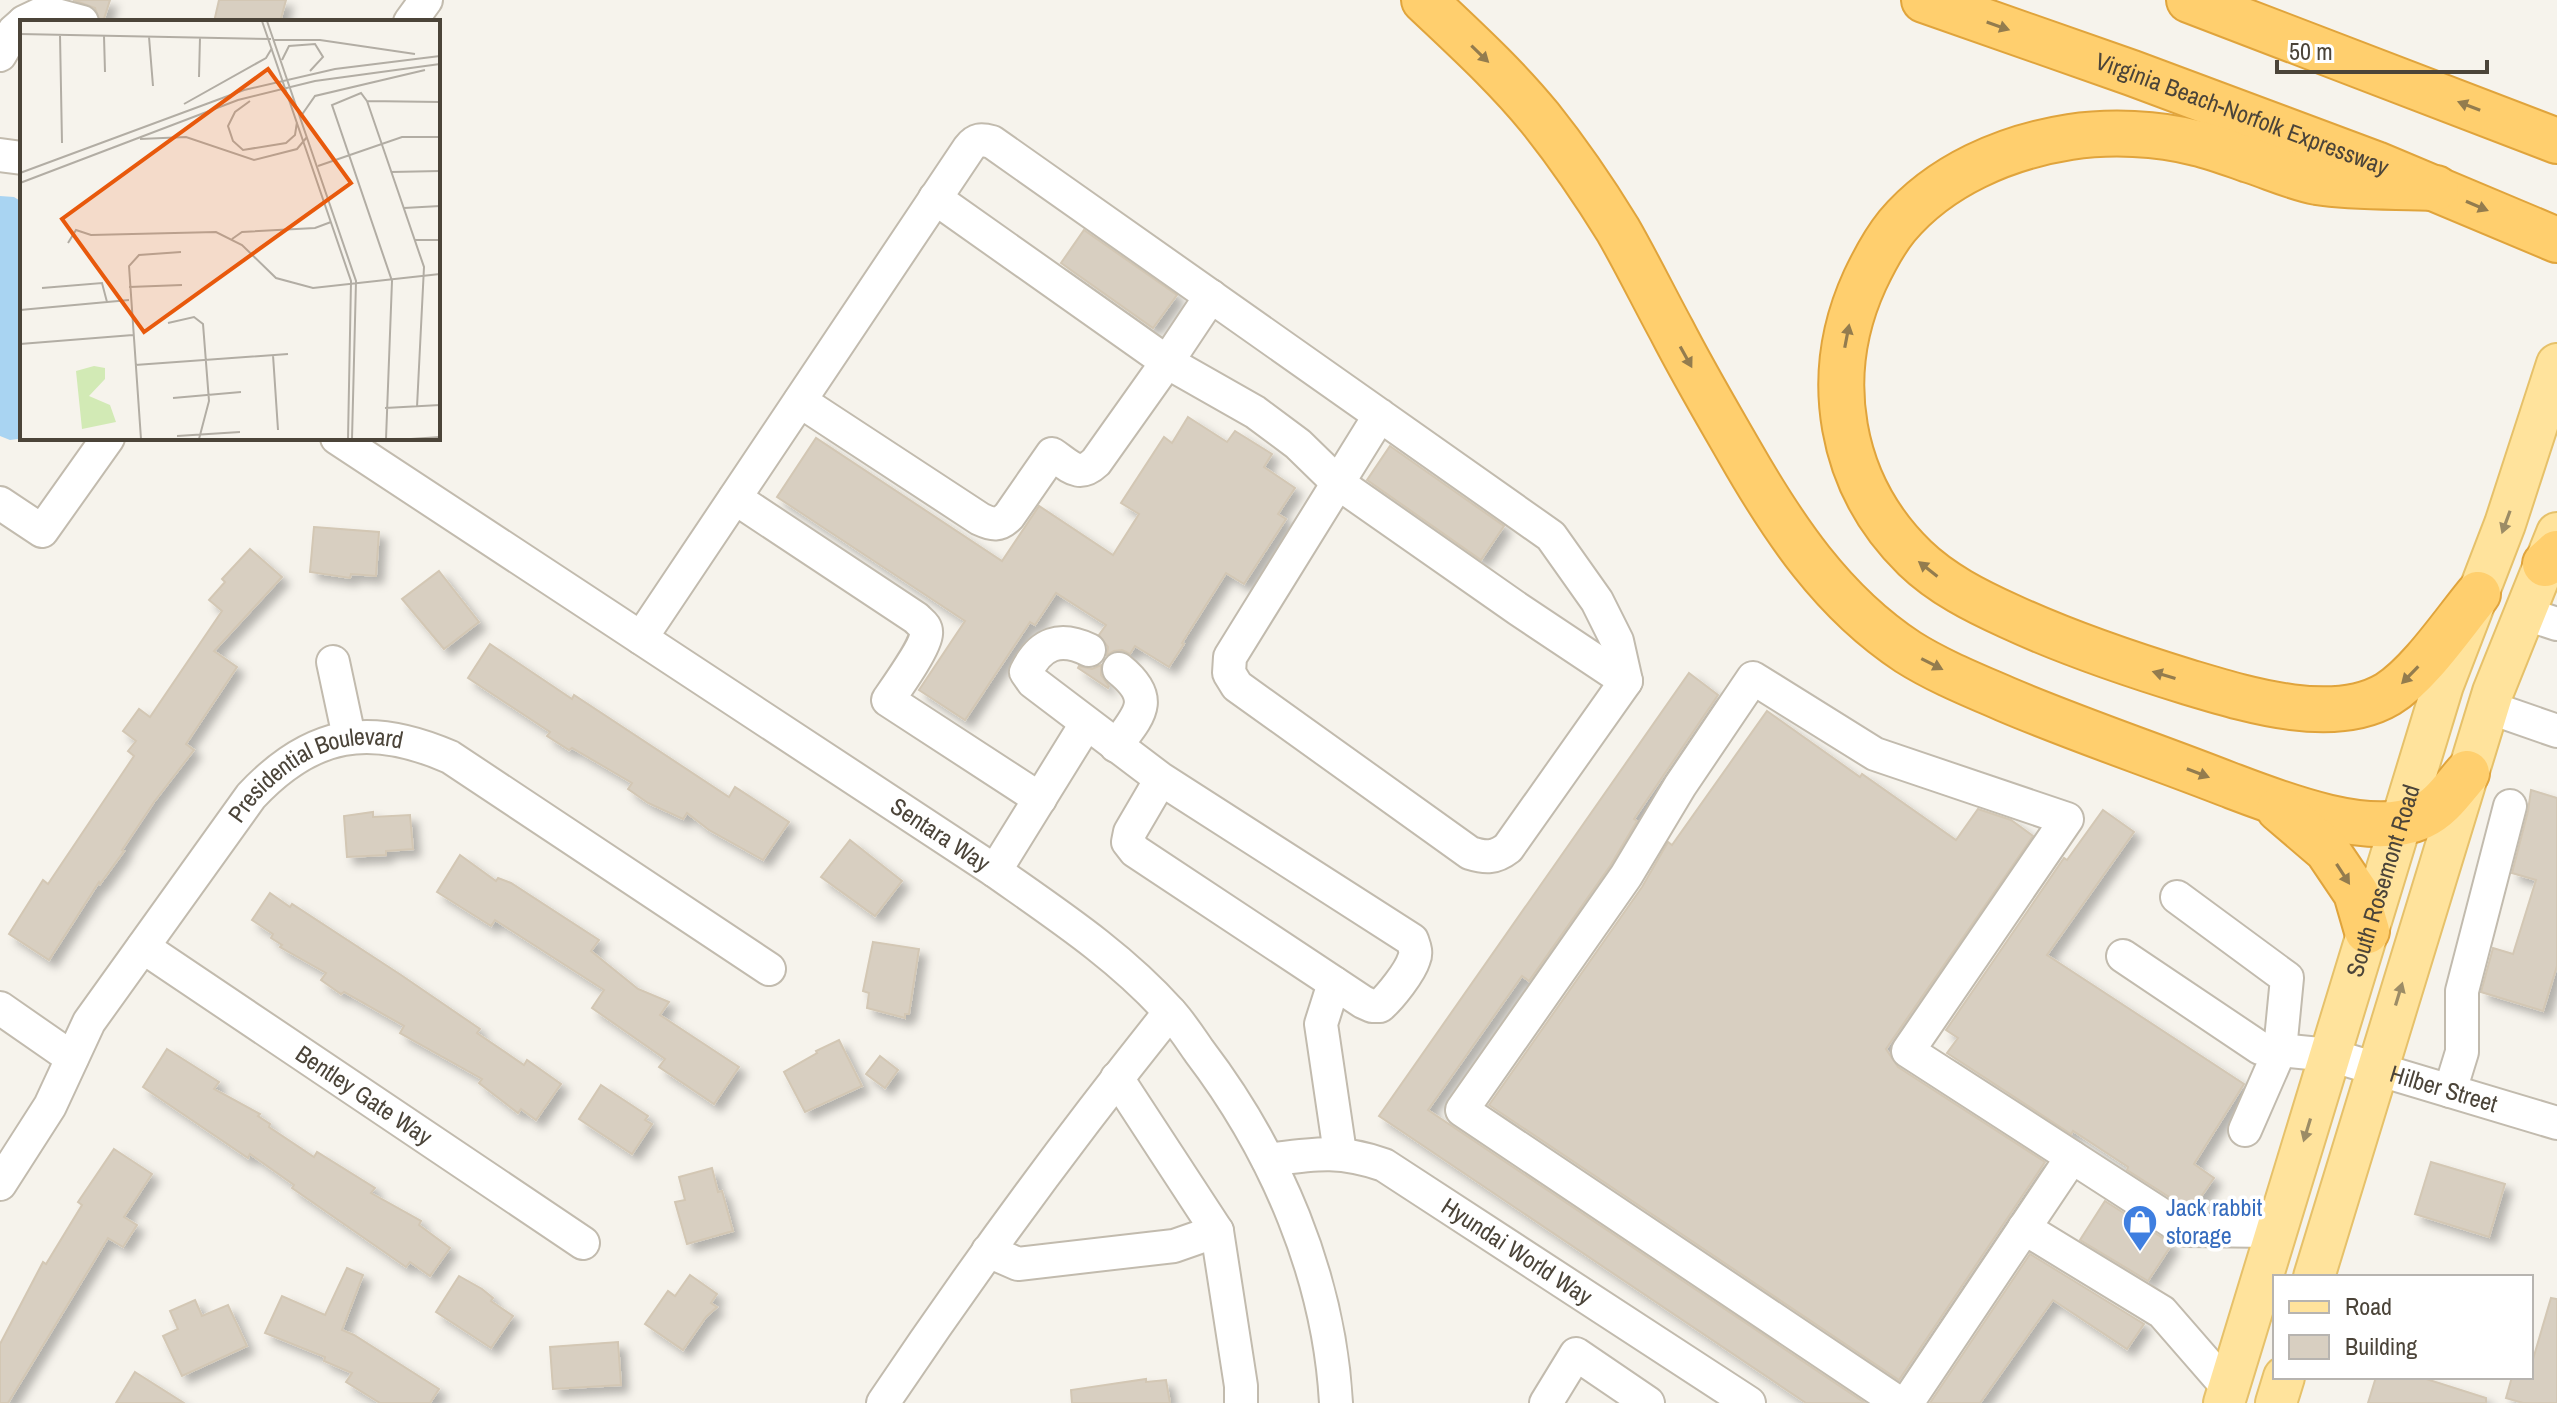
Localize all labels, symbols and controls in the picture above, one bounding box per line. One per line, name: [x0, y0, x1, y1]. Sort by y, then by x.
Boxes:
inset map: [20, 20, 440, 440]
one-way arrow: [1986, 20, 2010, 32]
scale bar: [2277, 24, 2487, 74]
text: 50 m: [2289, 35, 2333, 67]
one-way arrow: [1470, 44, 1489, 63]
street label: Virginia Beach-Norfolk Expressway: [2091, 44, 2394, 183]
one-way arrow: [2457, 99, 2481, 112]
one-way arrow: [2465, 199, 2489, 212]
one-way arrow: [1841, 323, 1853, 348]
one-way arrow: [1679, 345, 1692, 368]
one-way arrow: [2499, 511, 2511, 535]
one-way arrow: [1918, 561, 1938, 577]
one-way arrow: [1920, 657, 1943, 670]
one-way arrow: [2401, 665, 2420, 684]
one-way arrow: [2152, 668, 2176, 680]
street label: Presidential Boulevard: [220, 720, 406, 828]
one-way arrow: [2186, 767, 2210, 780]
street label: South Rosemont Road: [2338, 780, 2427, 980]
street label: Sentara Way: [885, 790, 997, 879]
one-way arrow: [2335, 863, 2350, 884]
one-way arrow: [2393, 982, 2406, 1006]
street label: Bentley Gate Way: [290, 1037, 439, 1152]
street label: Hilber Street: [2386, 1057, 2502, 1119]
one-way arrow: [2300, 1118, 2313, 1142]
street label: Hyundai World Way: [1436, 1190, 1599, 1312]
place label: Jack rabbit storage: [2166, 1191, 2263, 1251]
shop icon: Jack rabbit storage: [2121, 1203, 2159, 1253]
legend: [2273, 1275, 2533, 1379]
text: Road: [2345, 1290, 2392, 1322]
text: Building: [2345, 1330, 2417, 1362]

